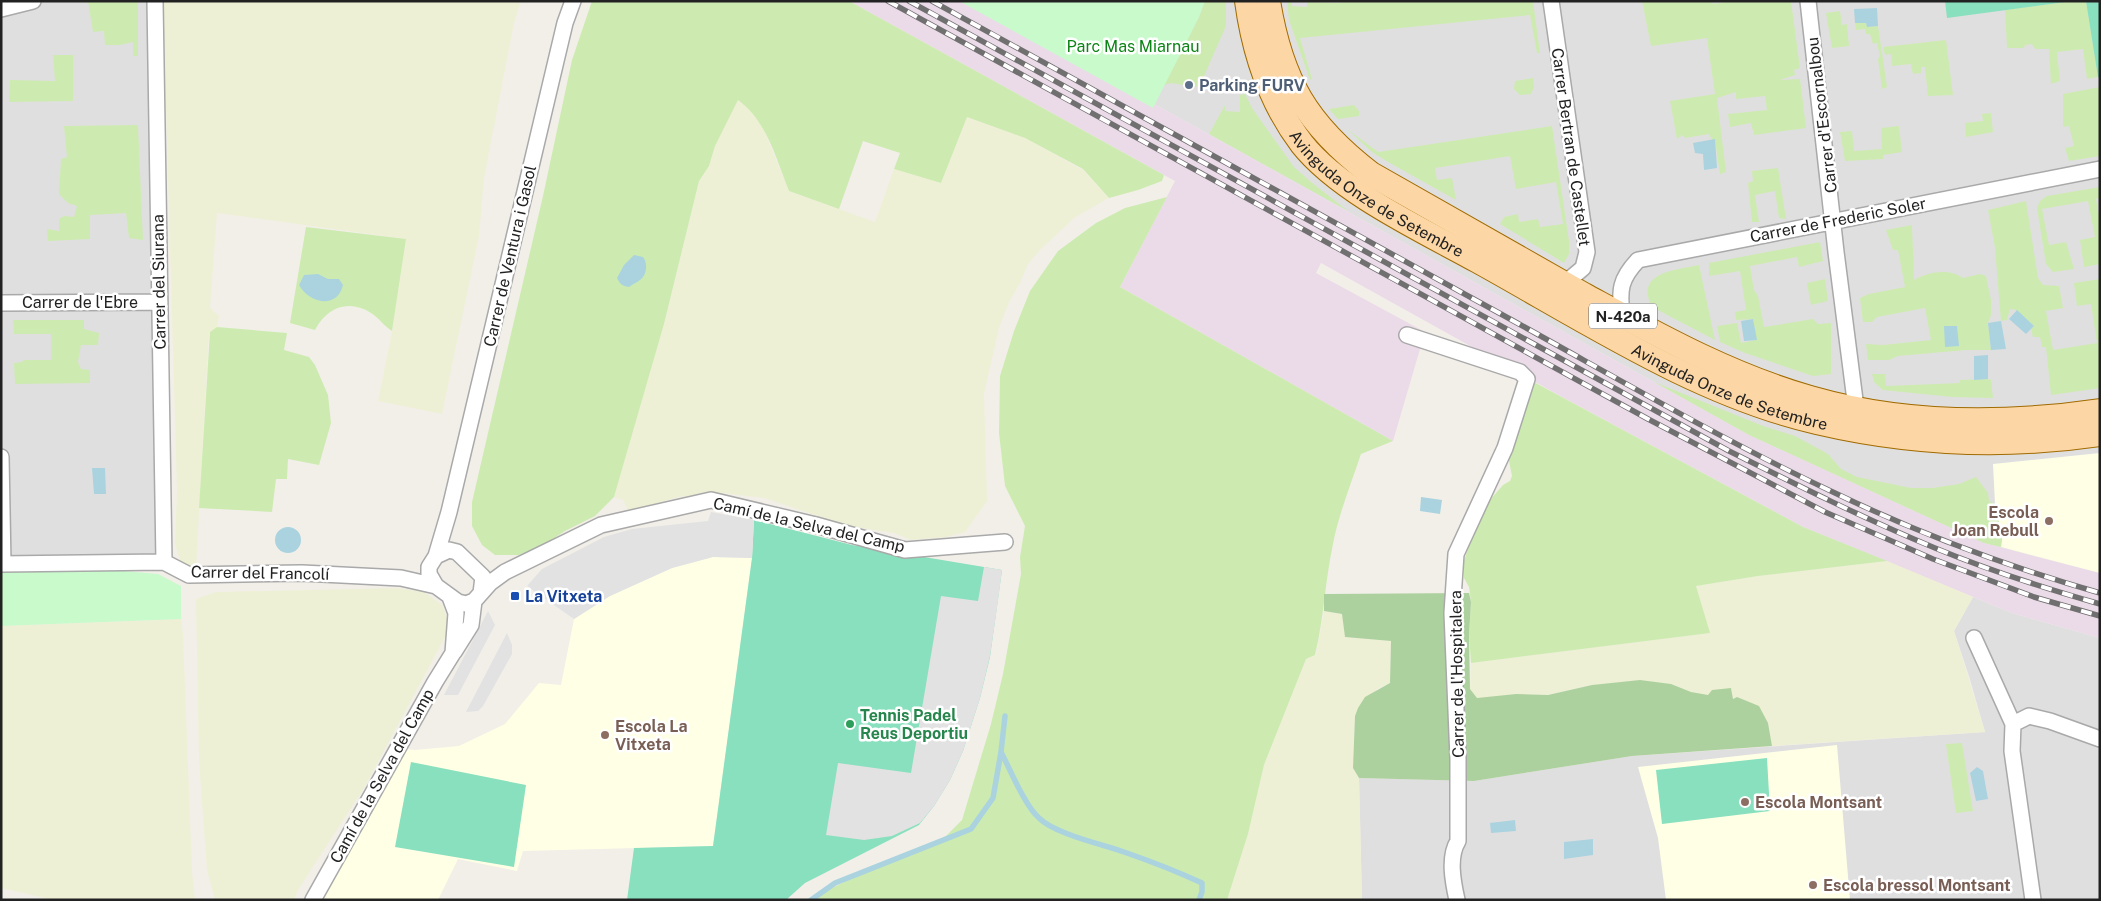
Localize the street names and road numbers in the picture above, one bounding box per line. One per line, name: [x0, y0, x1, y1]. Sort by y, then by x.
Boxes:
street label: Carrer d'Escornalbou: [1803, 36, 1841, 194]
street label: Carrer Bertran de Castellet: [1548, 47, 1594, 247]
street label: Avinguda Onze de Setembre: [1286, 126, 1467, 261]
street label: Carrer de Ventura i Gasol: [480, 163, 540, 349]
street label: Carrer de Frederic Soler: [1748, 194, 1928, 246]
street label: Carrer del Siurana: [148, 214, 170, 350]
street label: Carrer de l'Ebre: [22, 293, 138, 312]
road number: N-420a: [1589, 304, 1657, 328]
street label: Avinguda Onze de Setembre: [1628, 340, 1830, 434]
street label: Camí de la Selva del Camp: [711, 494, 907, 556]
street label: Carrer del Francolí: [191, 562, 330, 584]
street label: Carrer de l'Hospitalera: [1446, 590, 1468, 758]
street label: Camí de la Selva del Camp: [326, 686, 438, 866]

